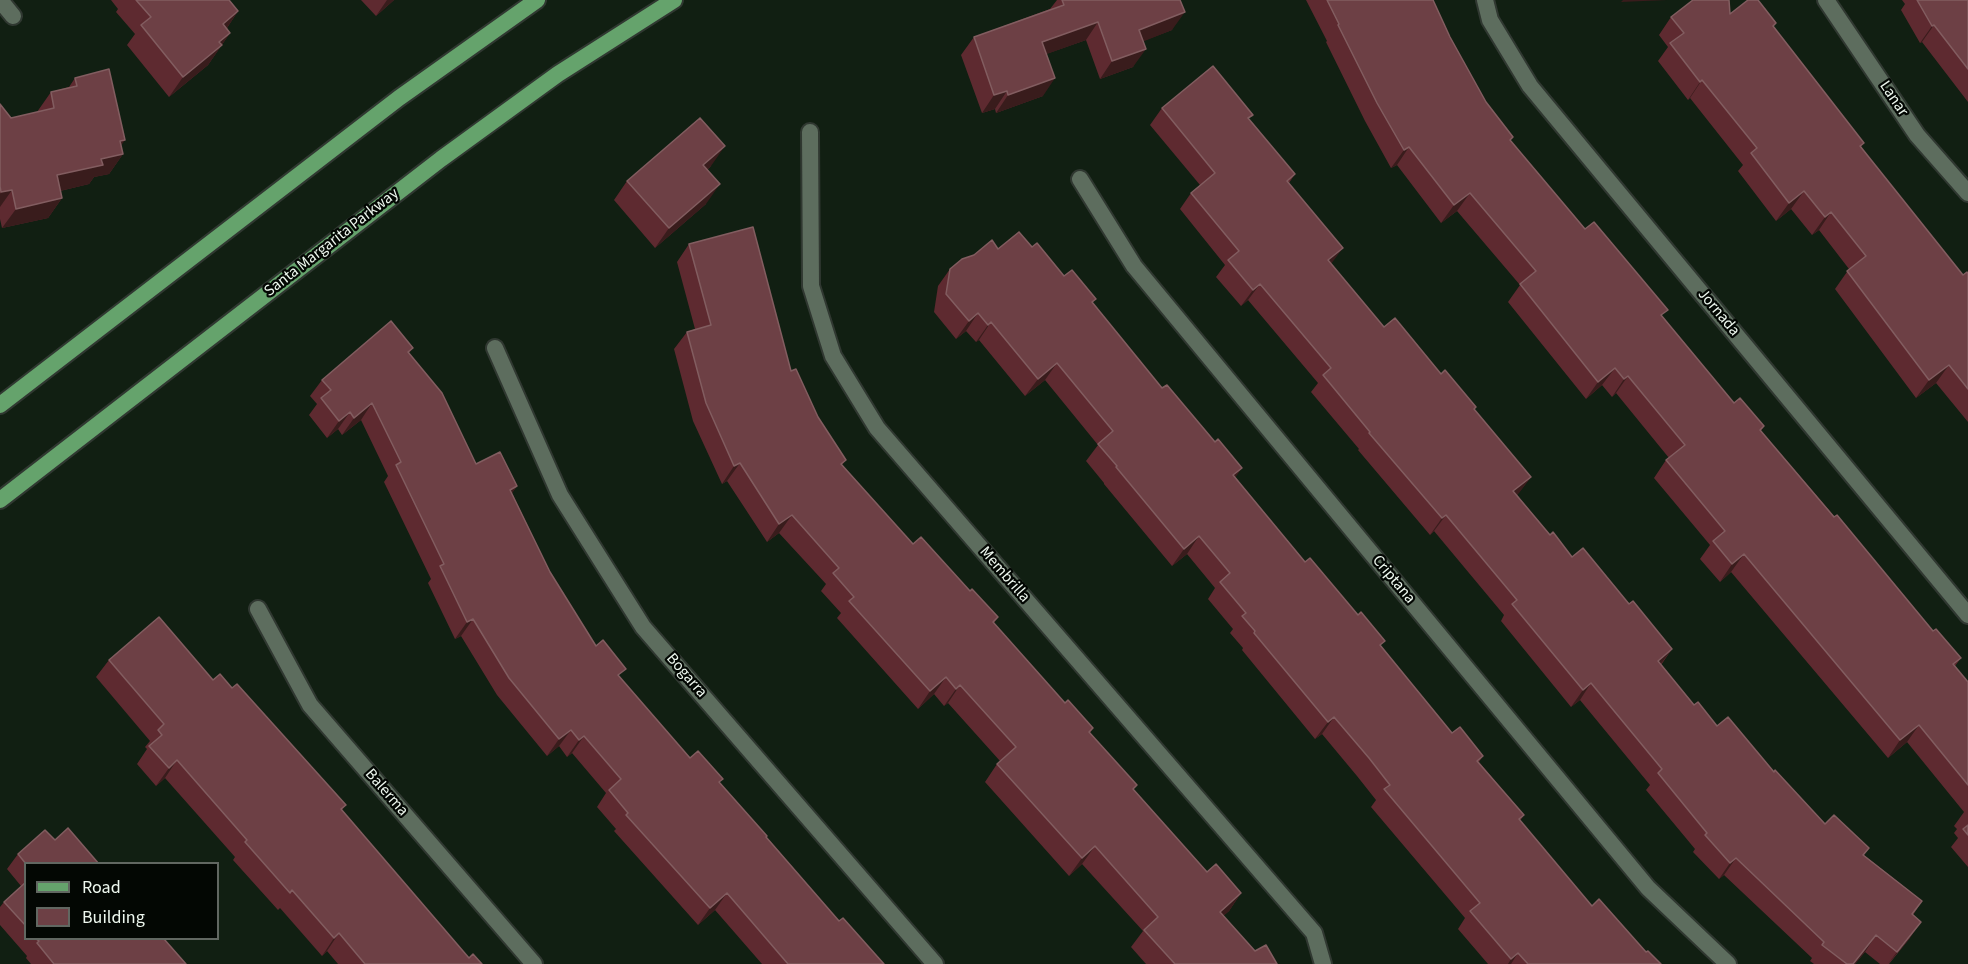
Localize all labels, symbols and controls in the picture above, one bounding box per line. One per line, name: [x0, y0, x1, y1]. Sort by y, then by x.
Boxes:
street label: Lanar: [1874, 78, 1912, 120]
street label: Santa Margarita Parkway: [261, 185, 403, 301]
street label: Jornada: [1693, 286, 1743, 340]
street label: Membrilla: [975, 543, 1033, 607]
street label: Criptana: [1367, 552, 1419, 608]
street label: Bogarra: [661, 650, 711, 702]
street label: Balerma: [360, 765, 412, 821]
legend: [24, 862, 219, 940]
text: Road: [82, 875, 121, 900]
text: Building: [82, 905, 145, 930]

